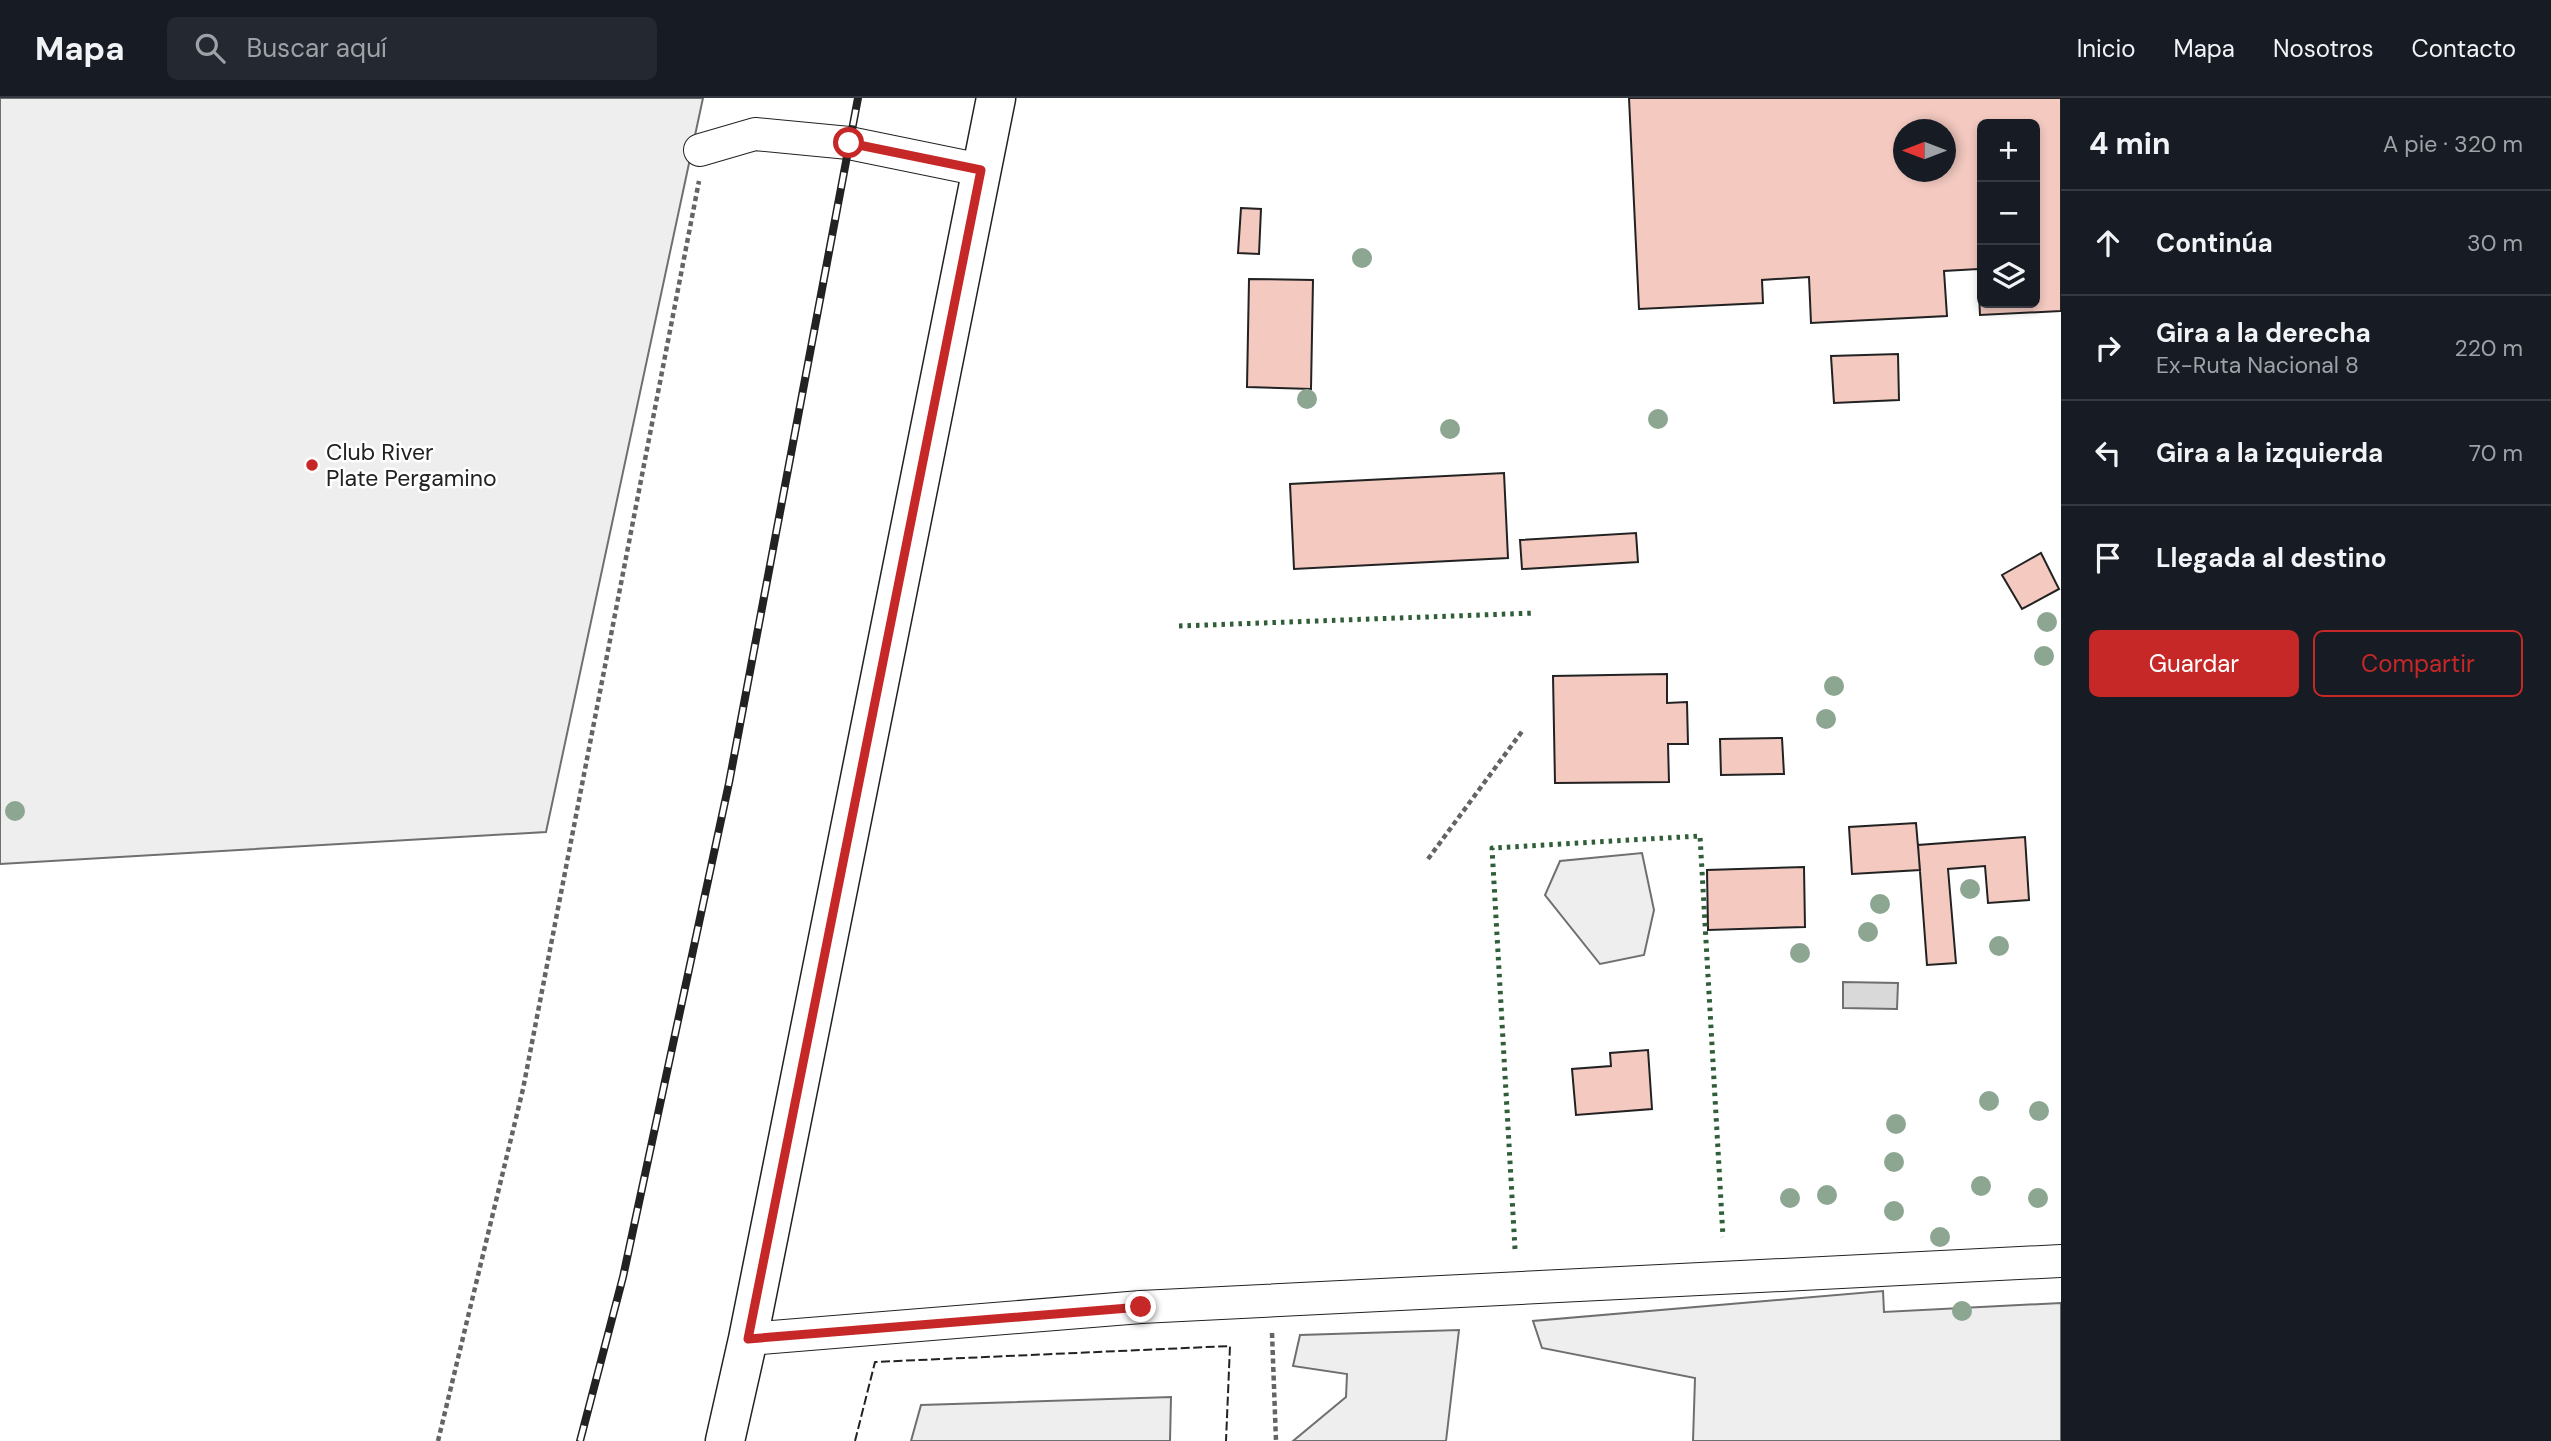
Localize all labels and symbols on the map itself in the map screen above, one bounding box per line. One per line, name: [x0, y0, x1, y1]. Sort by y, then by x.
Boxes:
north arrow: [1893, 119, 1956, 182]
route start: [833, 127, 864, 158]
place label: Club River Plate Pergamino: [326, 437, 497, 493]
marker: Club River Plate Pergamino: [304, 457, 320, 473]
route end: [1125, 1291, 1156, 1322]

